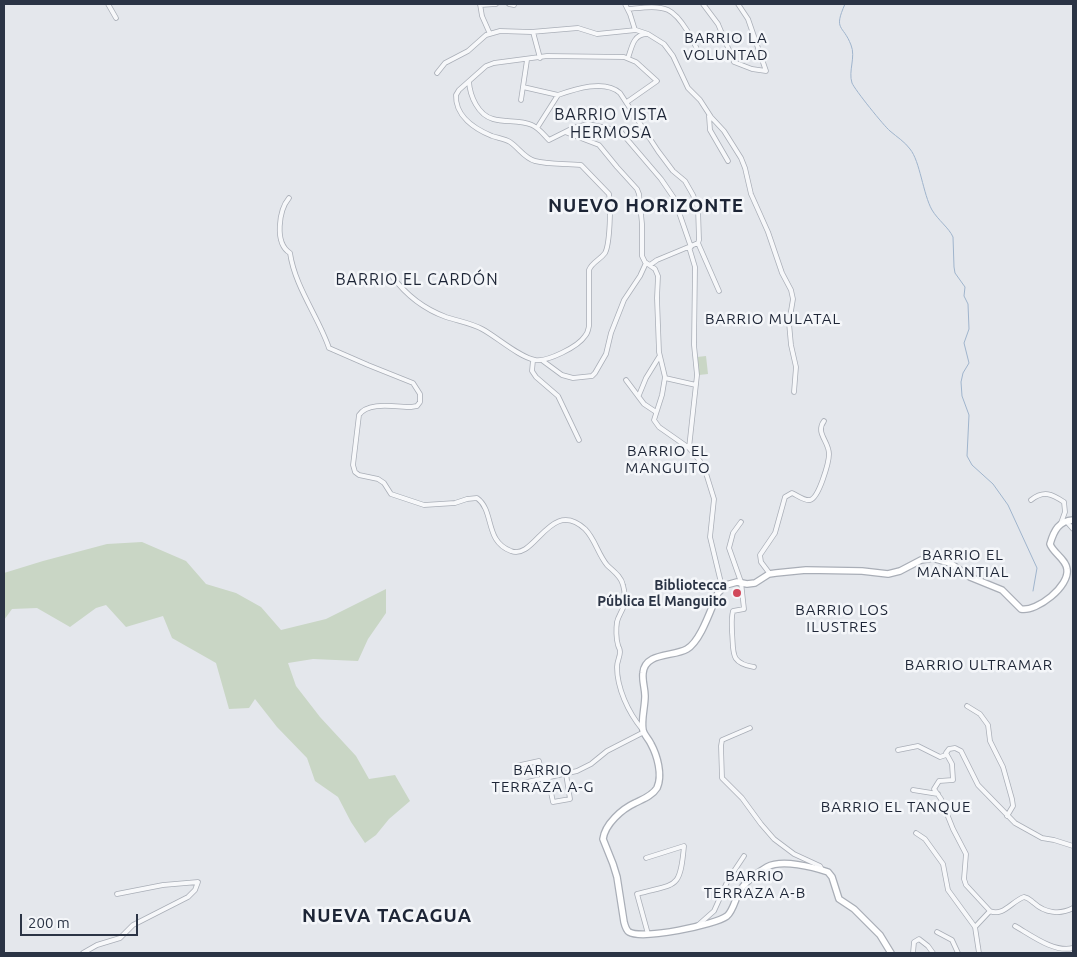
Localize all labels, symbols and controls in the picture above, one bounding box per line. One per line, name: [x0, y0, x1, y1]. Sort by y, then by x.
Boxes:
district label: BARRIO LA VOLUNTAD: [682, 29, 770, 64]
district label: BARRIO VISTA HERMOSA: [553, 105, 669, 143]
district label: NUEVO HORIZONTE: [546, 195, 746, 217]
district label: BARRIO EL CARDÓN: [333, 270, 501, 290]
district label: BARRIO MULATAL: [703, 310, 843, 328]
district label: BARRIO EL MANGUITO: [624, 442, 712, 477]
district label: BARRIO EL MANANTIAL: [916, 546, 1010, 581]
place label: Bibliotecca Pública El Manguito: [597, 577, 727, 610]
marker: Bibliotecca Pública El Manguito: [731, 587, 743, 599]
district label: BARRIO LOS ILUSTRES: [794, 601, 890, 636]
district label: BARRIO ULTRAMAR: [903, 656, 1055, 674]
district label: BARRIO TERRAZA A-G: [490, 761, 596, 796]
district label: BARRIO EL TANQUE: [819, 798, 973, 816]
district label: BARRIO TERRAZA A-B: [702, 867, 808, 902]
scale bar: [22, 904, 140, 936]
district label: NUEVA TACAGUA: [300, 905, 474, 927]
text: 200 m: [28, 914, 70, 931]

